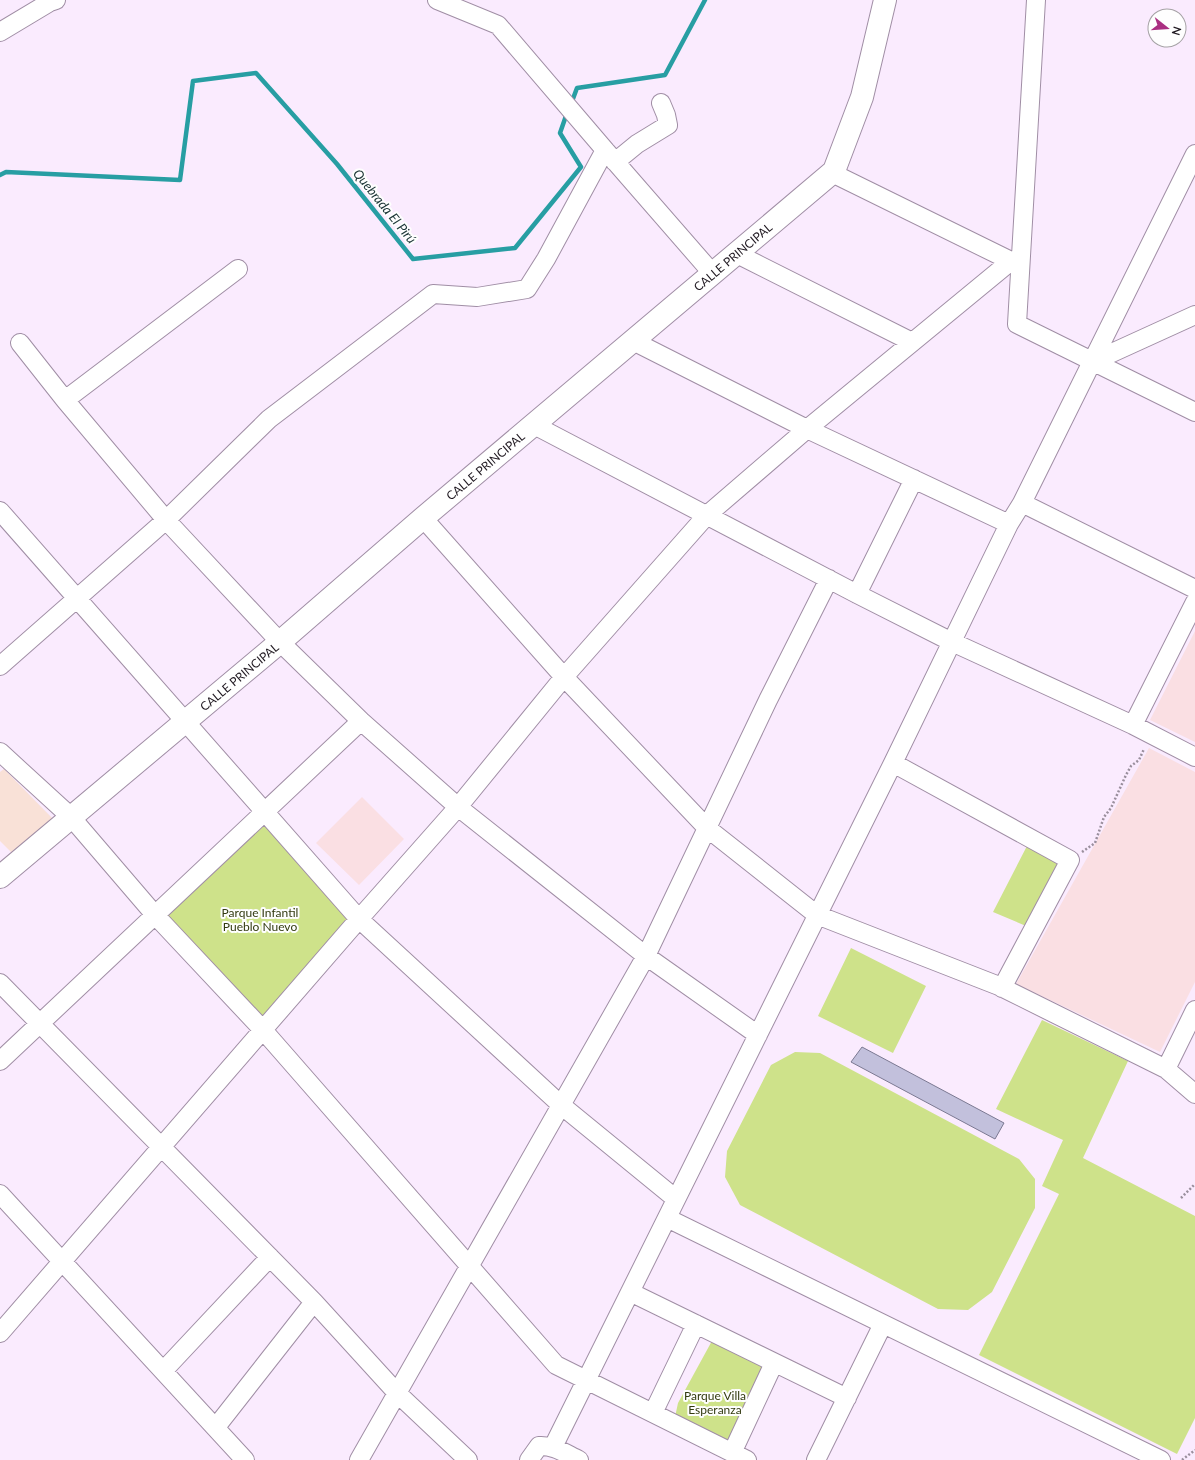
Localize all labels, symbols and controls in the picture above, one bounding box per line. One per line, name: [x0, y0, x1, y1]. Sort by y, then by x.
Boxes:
north arrow: [1147, 8, 1187, 48]
text: N: [1170, 25, 1184, 37]
water label: Quebrada El Pirú: [350, 165, 420, 247]
street label: CALLE PRINCIPAL: [690, 219, 775, 294]
street label: CALLE PRINCIPAL: [443, 428, 527, 503]
street label: CALLE PRINCIPAL: [197, 639, 281, 714]
park label: Parque Infantil Pueblo Nuevo: [222, 905, 298, 934]
park label: Parque Villa Esperanza: [684, 1388, 746, 1417]

